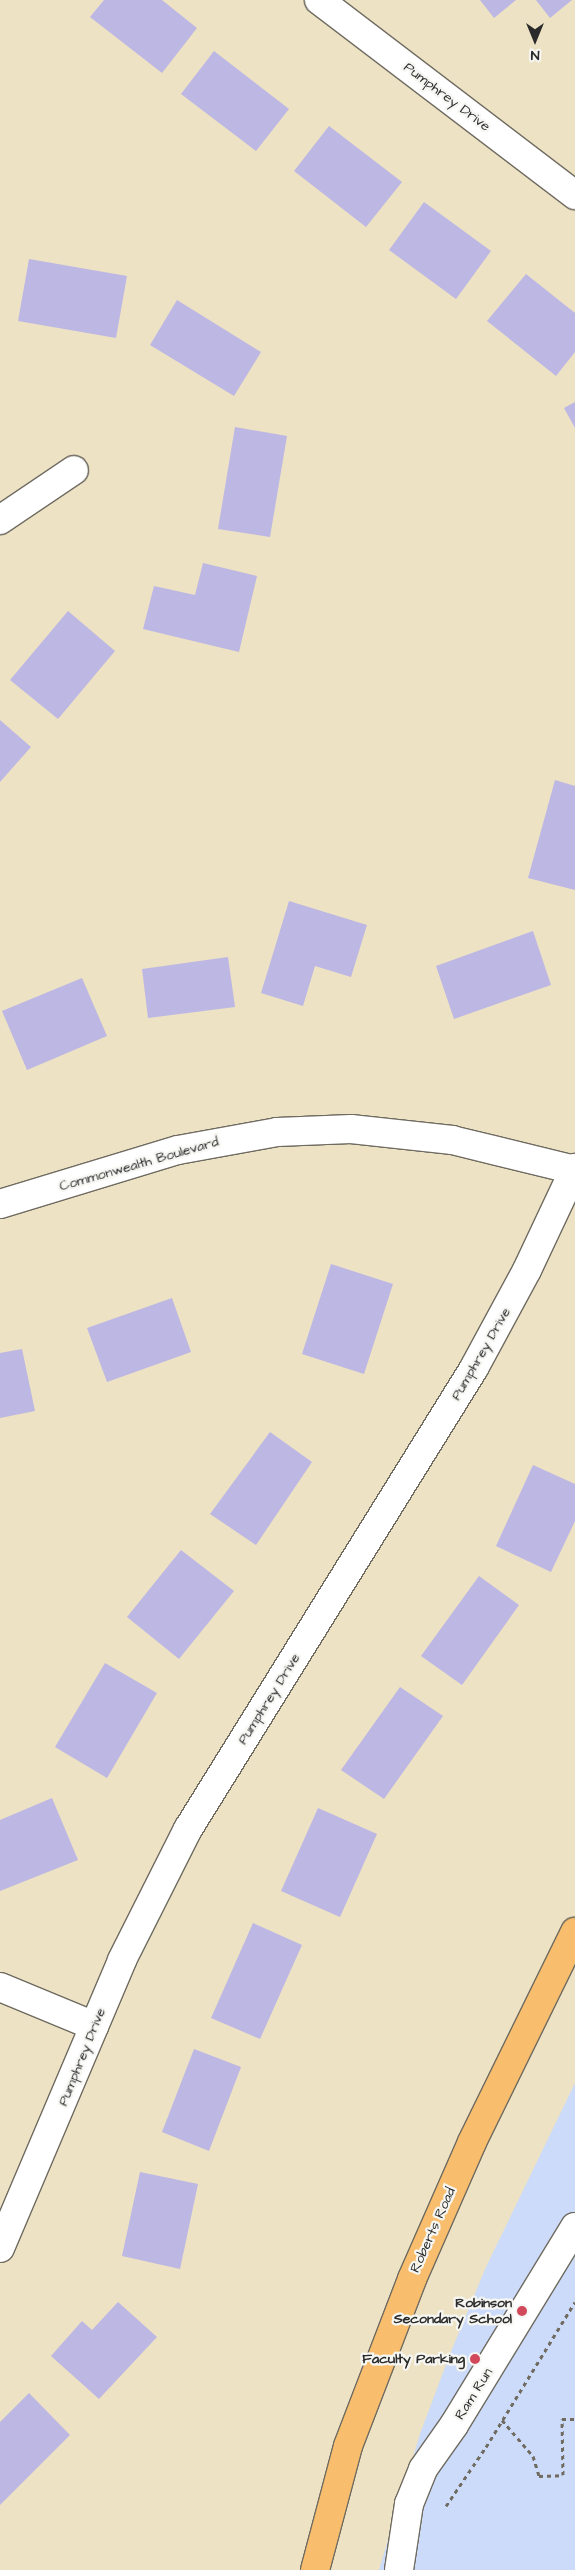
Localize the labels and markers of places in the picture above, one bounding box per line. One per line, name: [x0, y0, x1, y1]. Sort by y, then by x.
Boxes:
place label: Robinson Secondary School: [394, 2295, 512, 2328]
marker: Robinson Secondary School: [516, 2305, 528, 2317]
place label: Faculty Parking: [362, 2351, 465, 2367]
marker: Faculty Parking: [469, 2353, 481, 2365]

